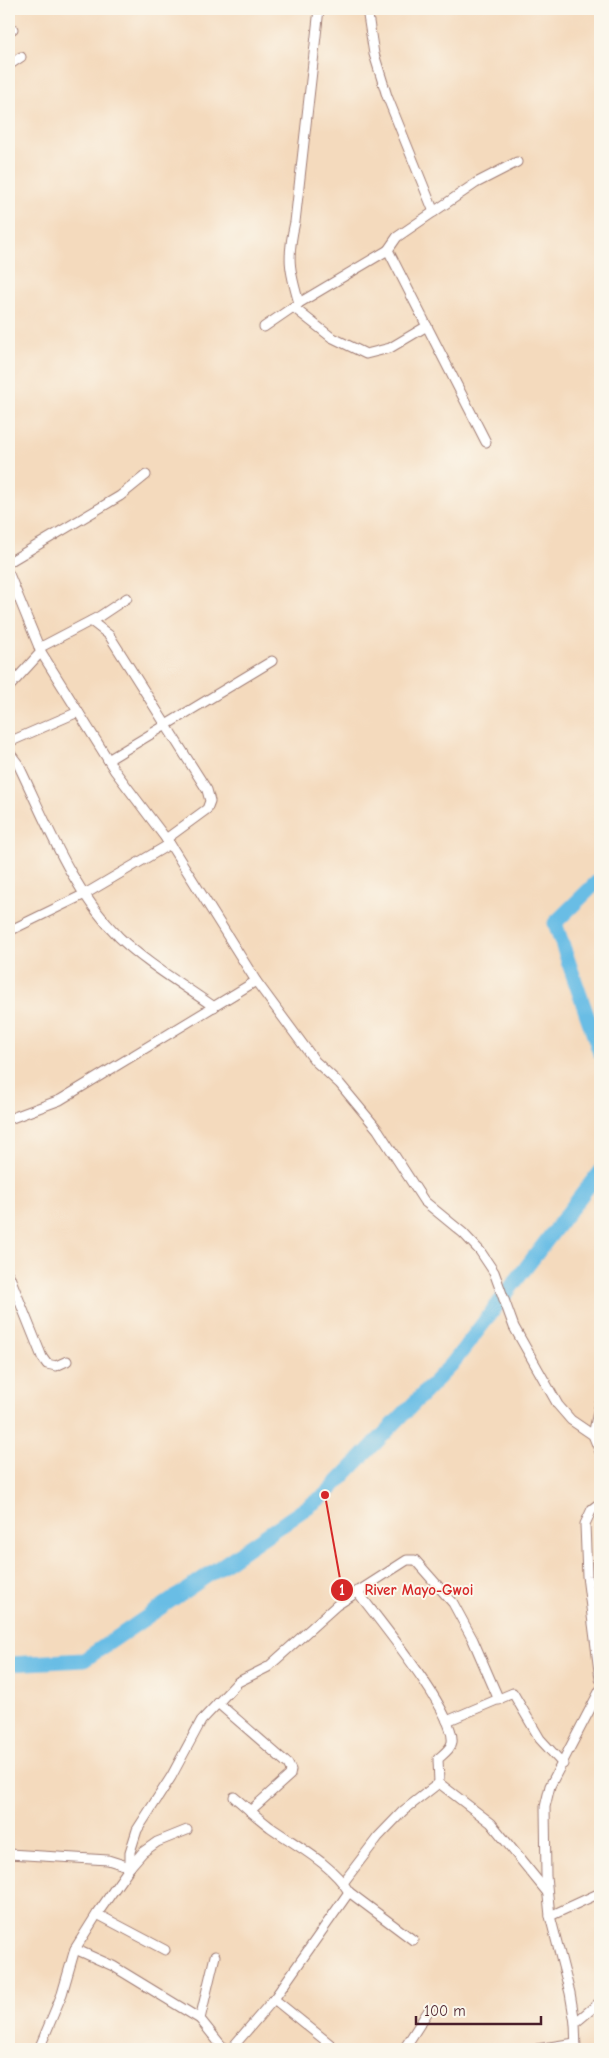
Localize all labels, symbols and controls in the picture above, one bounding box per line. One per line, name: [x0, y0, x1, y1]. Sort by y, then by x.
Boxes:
callout: River Mayo-Gwoi: [329, 1575, 483, 1605]
text: 1: [339, 1581, 345, 1599]
text: River Mayo-Gwoi: [365, 1581, 473, 1599]
scale bar: [416, 1993, 542, 2025]
text: 100 m: [424, 2002, 466, 2020]

